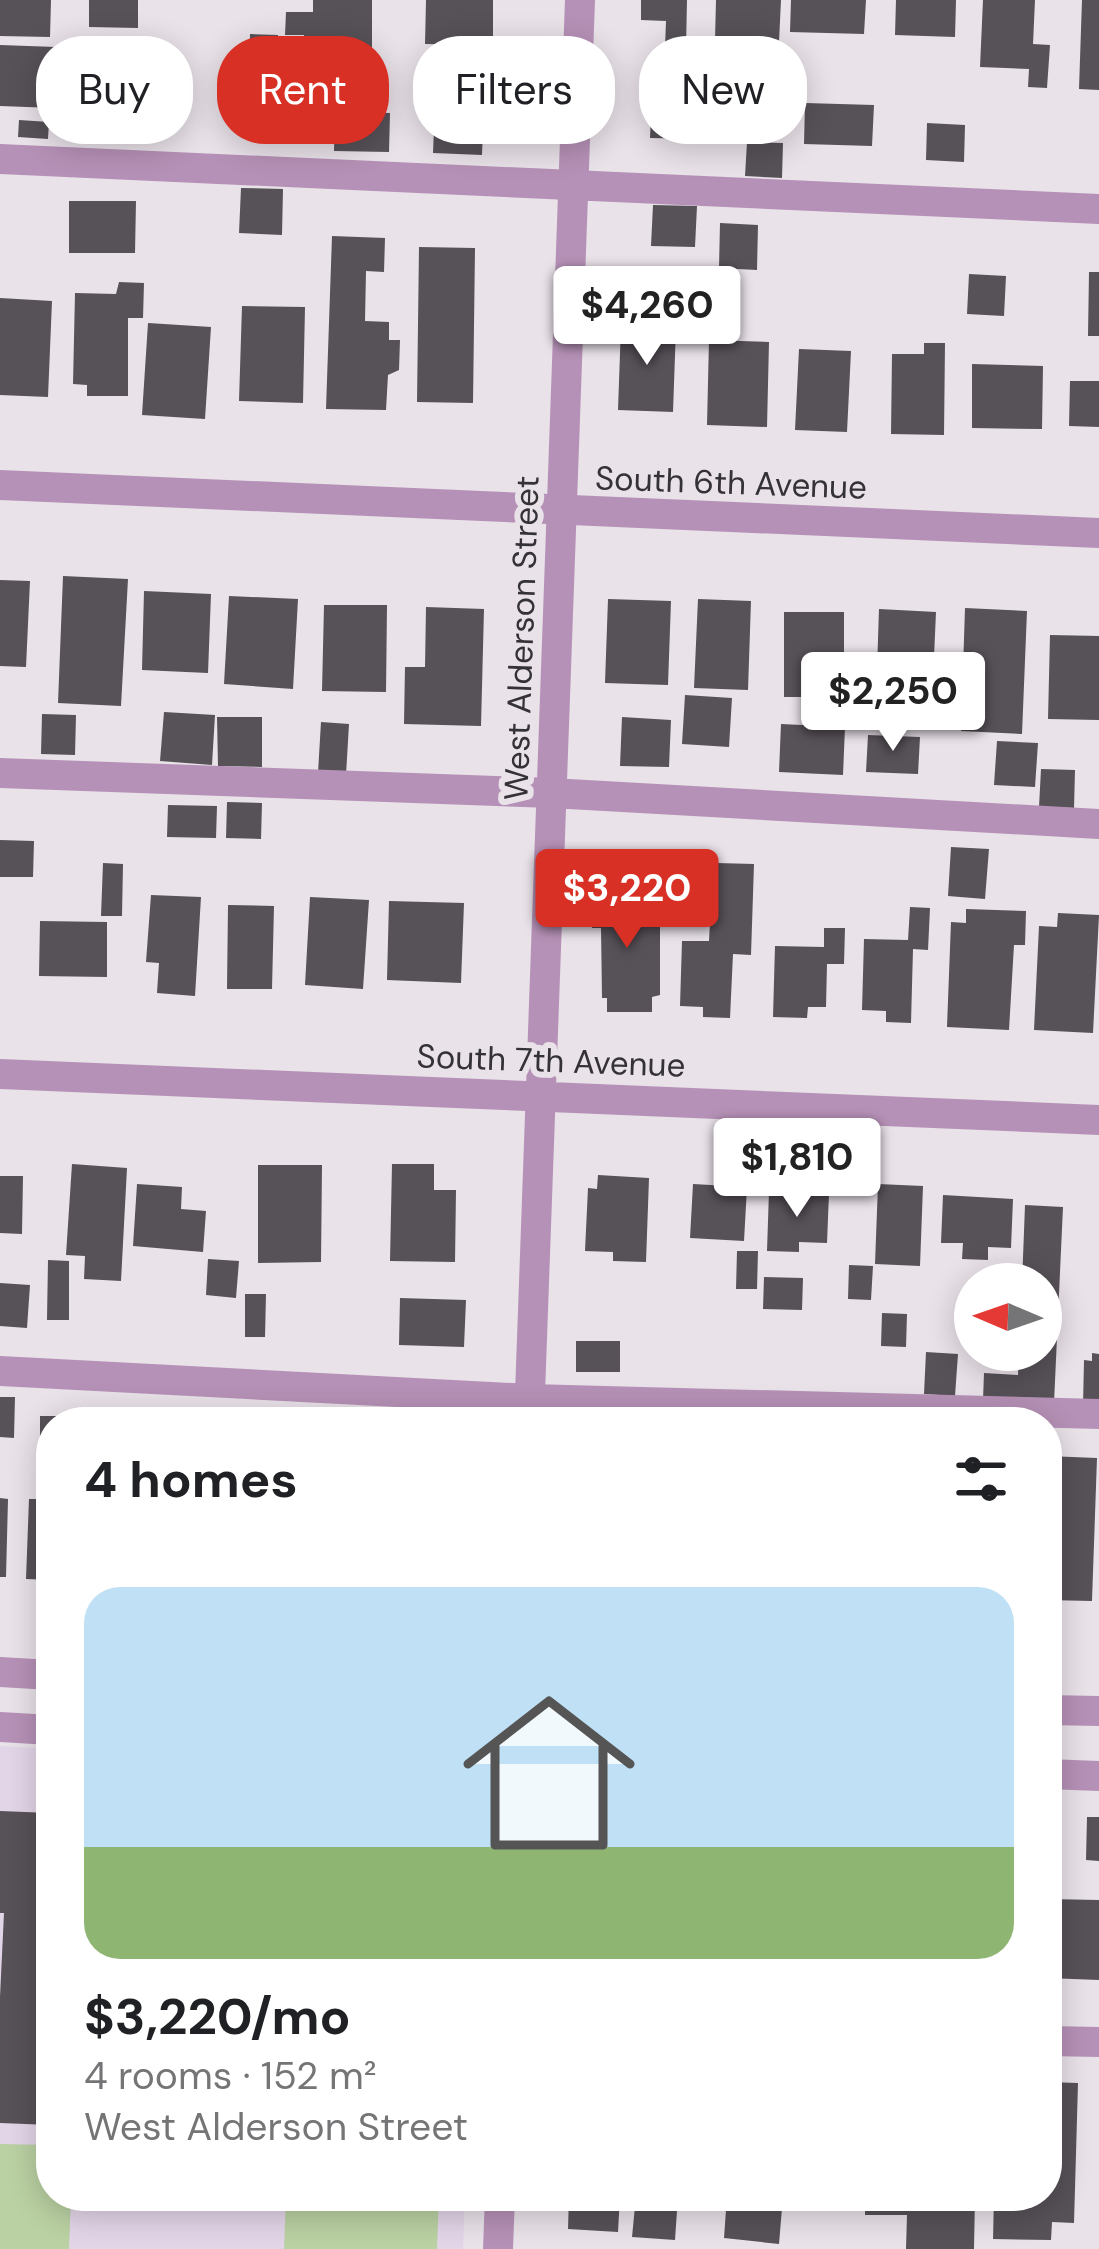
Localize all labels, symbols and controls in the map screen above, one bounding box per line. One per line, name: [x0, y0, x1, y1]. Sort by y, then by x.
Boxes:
chip: Buy: [36, 36, 193, 144]
chip: Rent: [217, 36, 389, 144]
chip: Filters: [413, 36, 615, 144]
chip: New: [639, 36, 807, 144]
pin: $4,260: [549, 266, 745, 368]
text: $4,260: [580, 279, 714, 330]
street label: South 6th Avenue: [594, 456, 868, 509]
street label: West Alderson Street: [494, 475, 549, 801]
pin: $2,250: [795, 652, 991, 754]
text: $2,250: [828, 665, 958, 716]
pin: $3,220: [529, 849, 725, 951]
text: $3,220: [563, 862, 691, 913]
street label: South 7th Avenue: [416, 1034, 686, 1087]
pin: $1,810: [699, 1118, 895, 1220]
text: $1,810: [741, 1131, 853, 1182]
north arrow: [954, 1263, 1062, 1371]
map controls: [954, 1263, 1062, 1371]
text: 4 homes: [84, 1446, 298, 1513]
icon: filters: [948, 1446, 1014, 1512]
icon: home: [441, 1665, 657, 1881]
text: $3,220/mo: [84, 1983, 351, 2050]
text: 4 rooms · 152 m²: [84, 2050, 377, 2101]
text: West Alderson Street: [84, 2101, 468, 2152]

